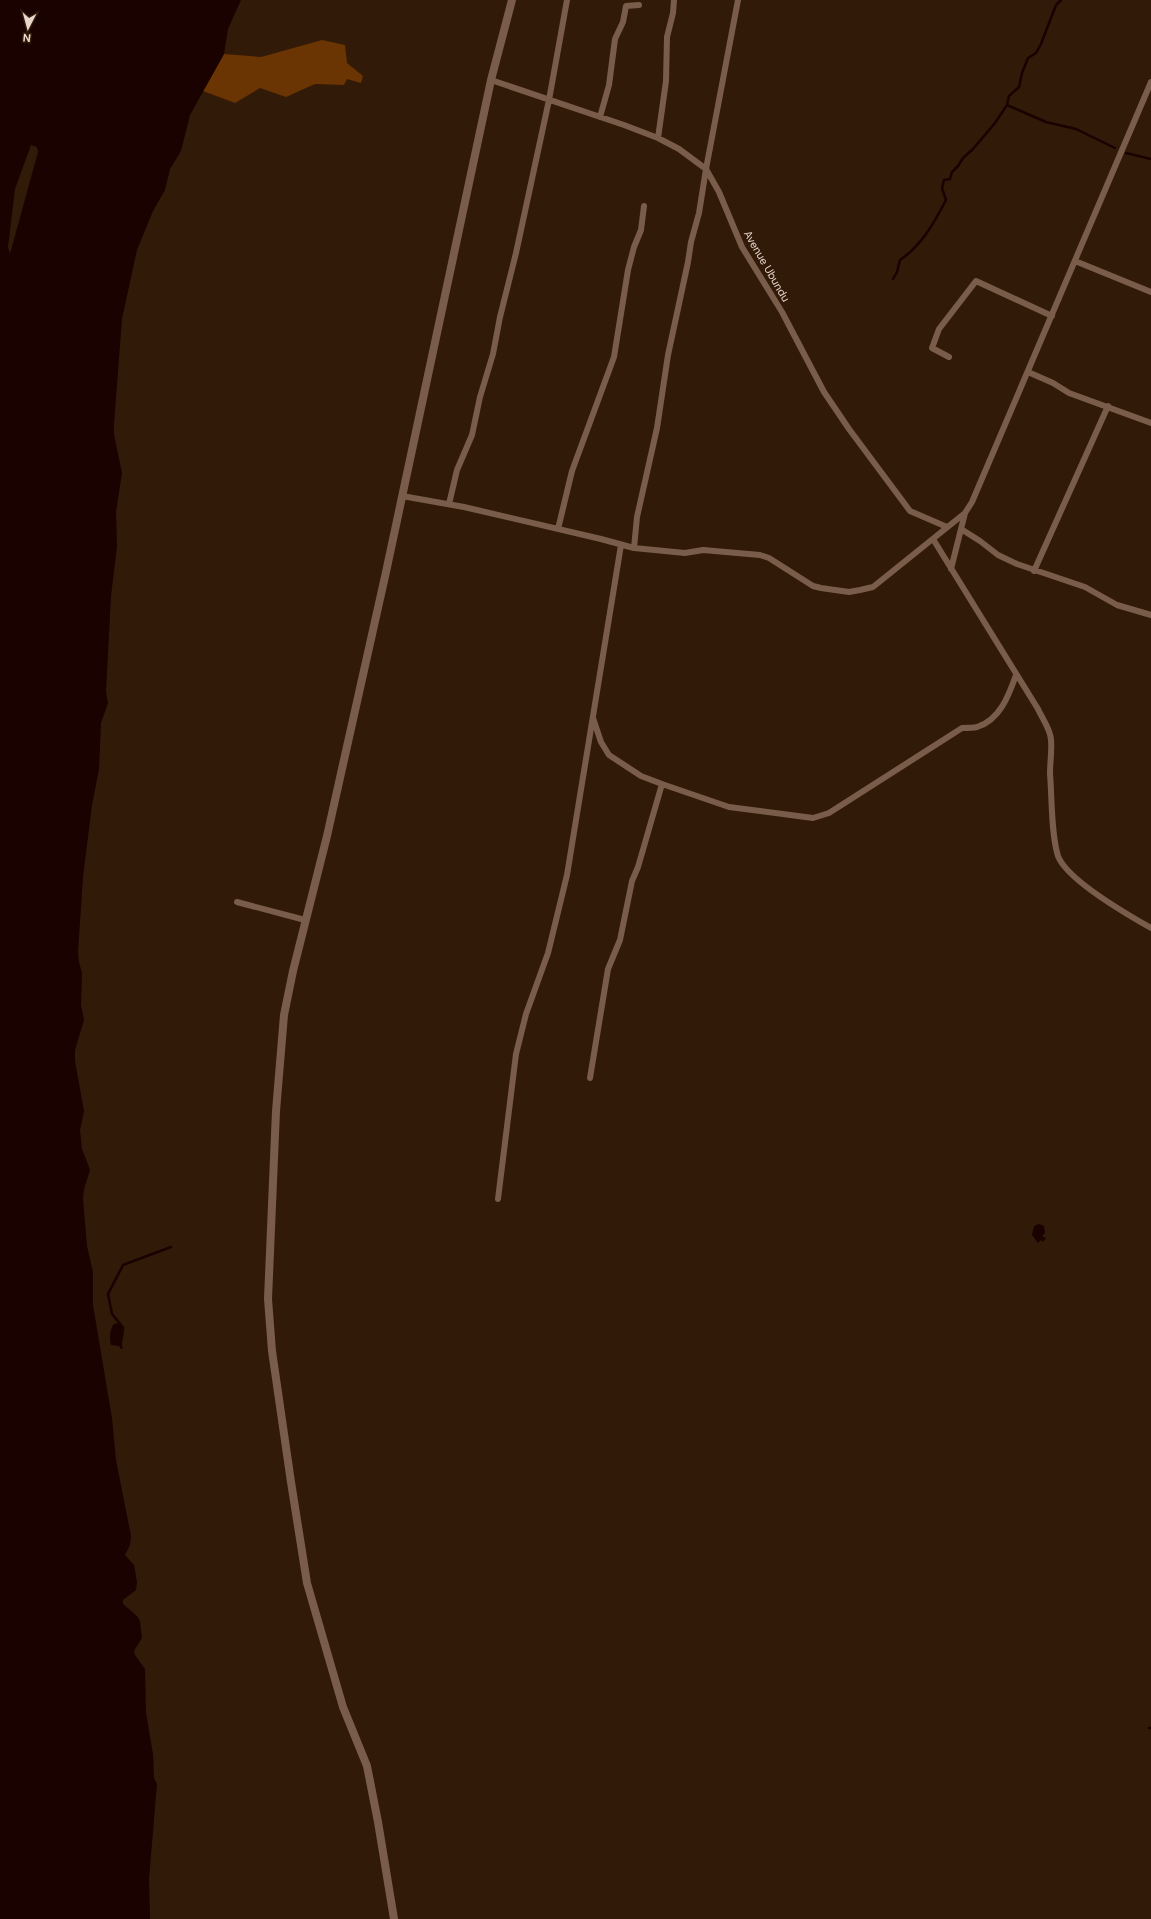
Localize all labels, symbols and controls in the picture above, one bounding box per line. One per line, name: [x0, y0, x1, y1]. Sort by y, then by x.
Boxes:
north arrow: [8, 8, 48, 48]
text: N: [22, 31, 32, 45]
street label: Avenue Ubundu: [741, 228, 793, 304]

